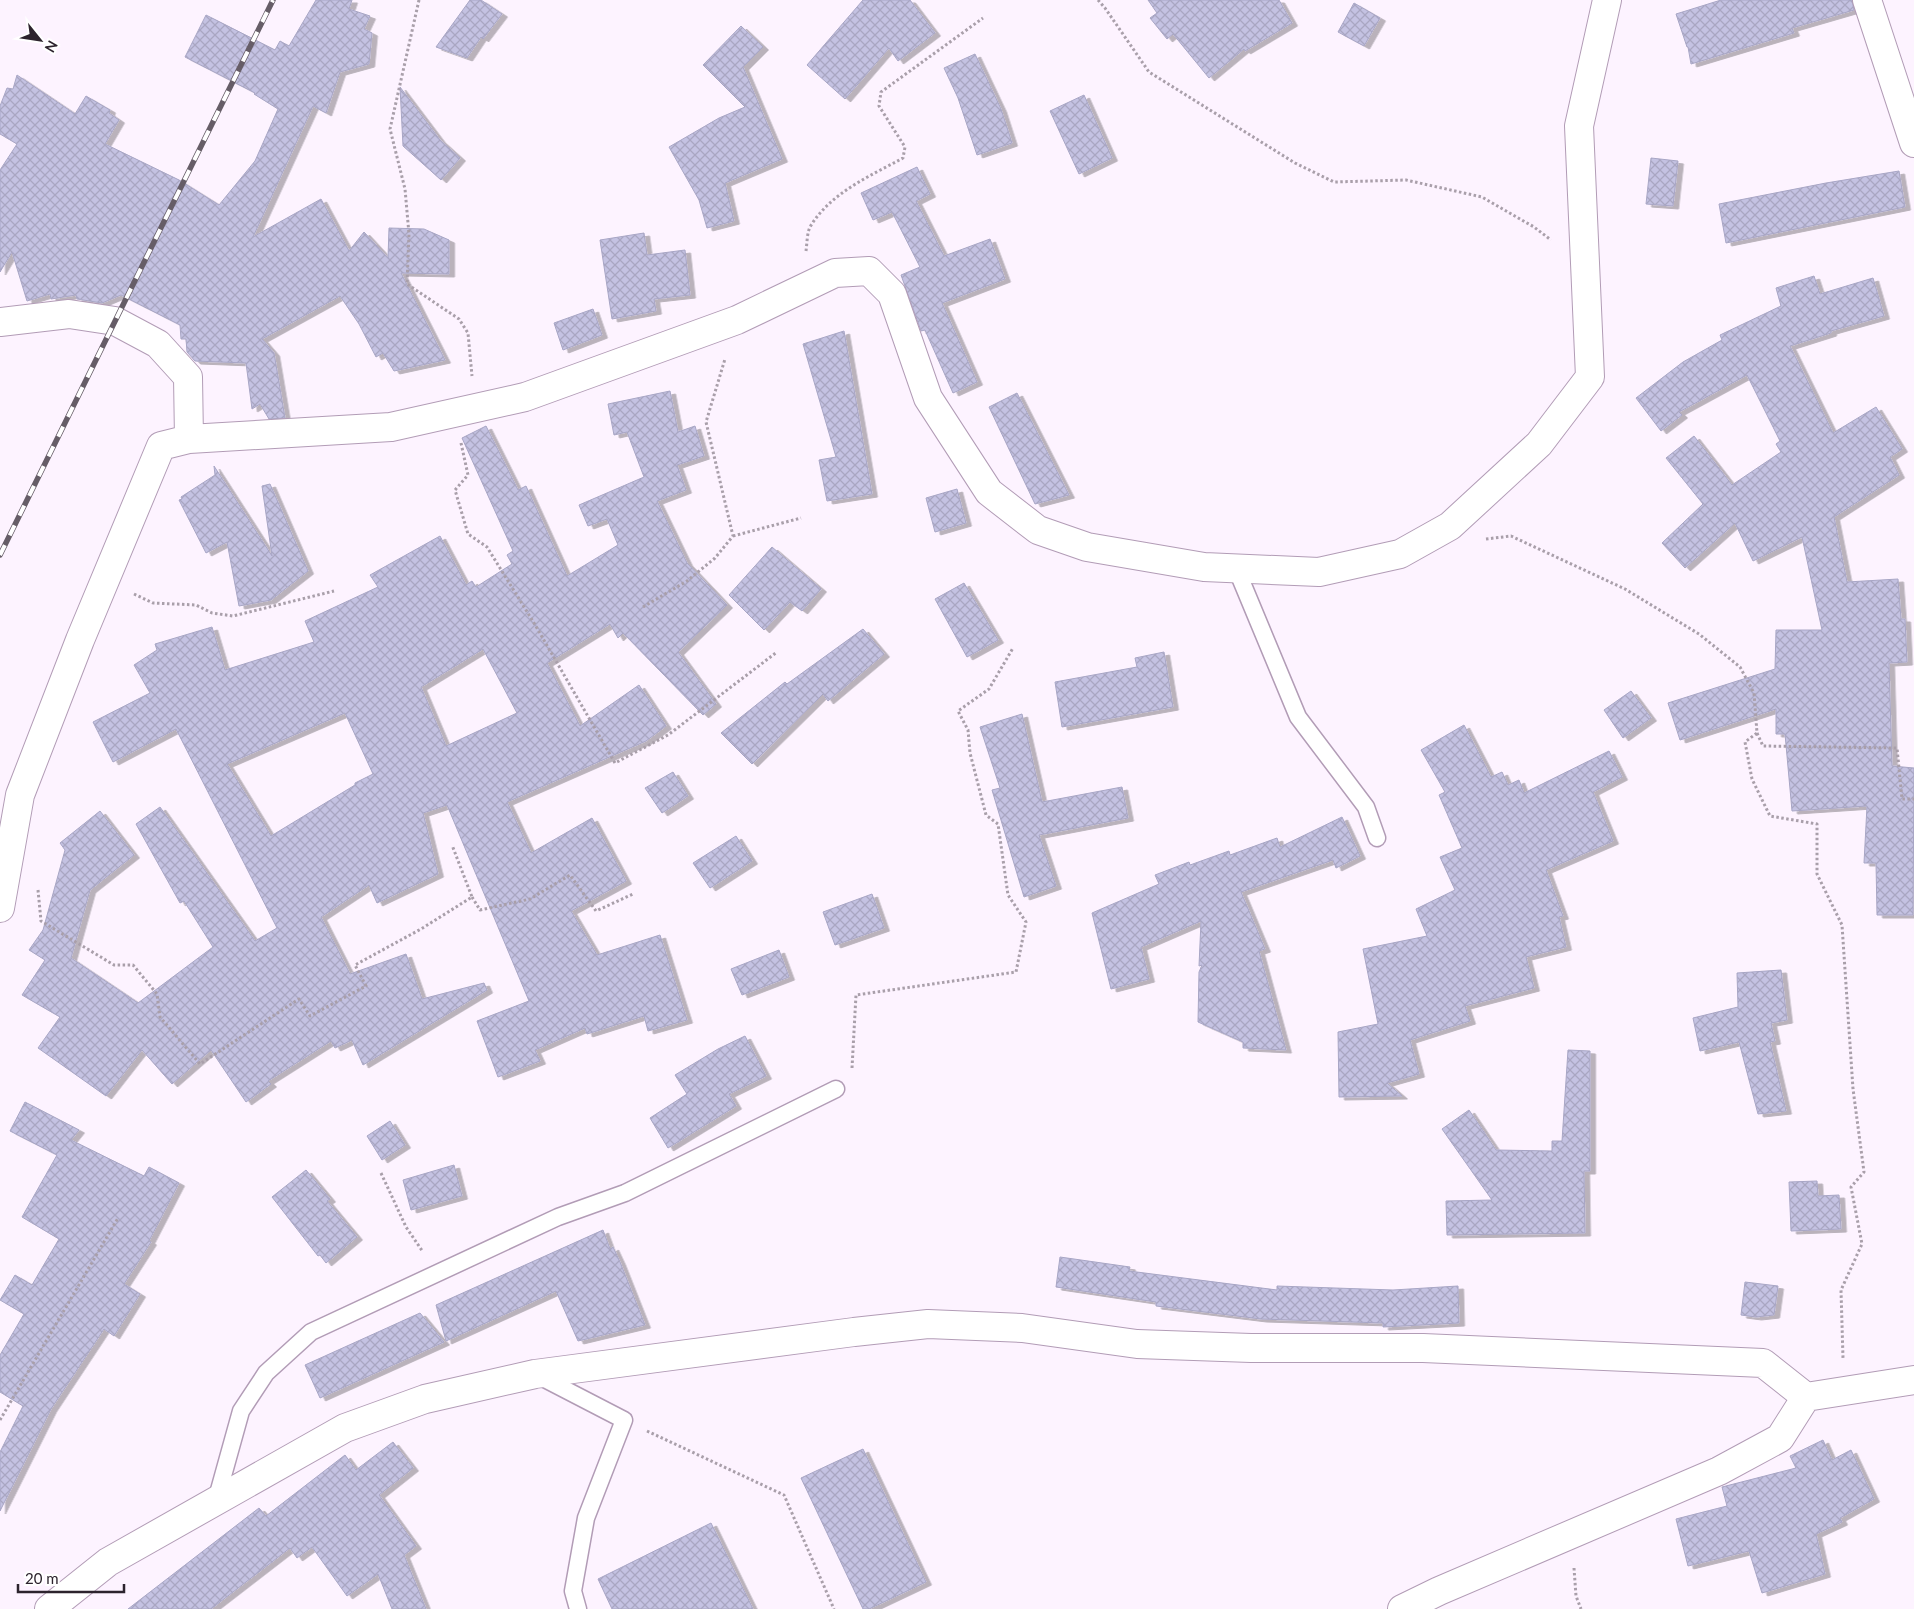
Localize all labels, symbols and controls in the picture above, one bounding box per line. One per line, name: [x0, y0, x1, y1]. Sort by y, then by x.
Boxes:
north arrow: [15, 15, 65, 65]
text: N: [42, 38, 62, 56]
scale bar: [18, 1562, 124, 1594]
text: 20 m: [25, 1569, 59, 1587]

